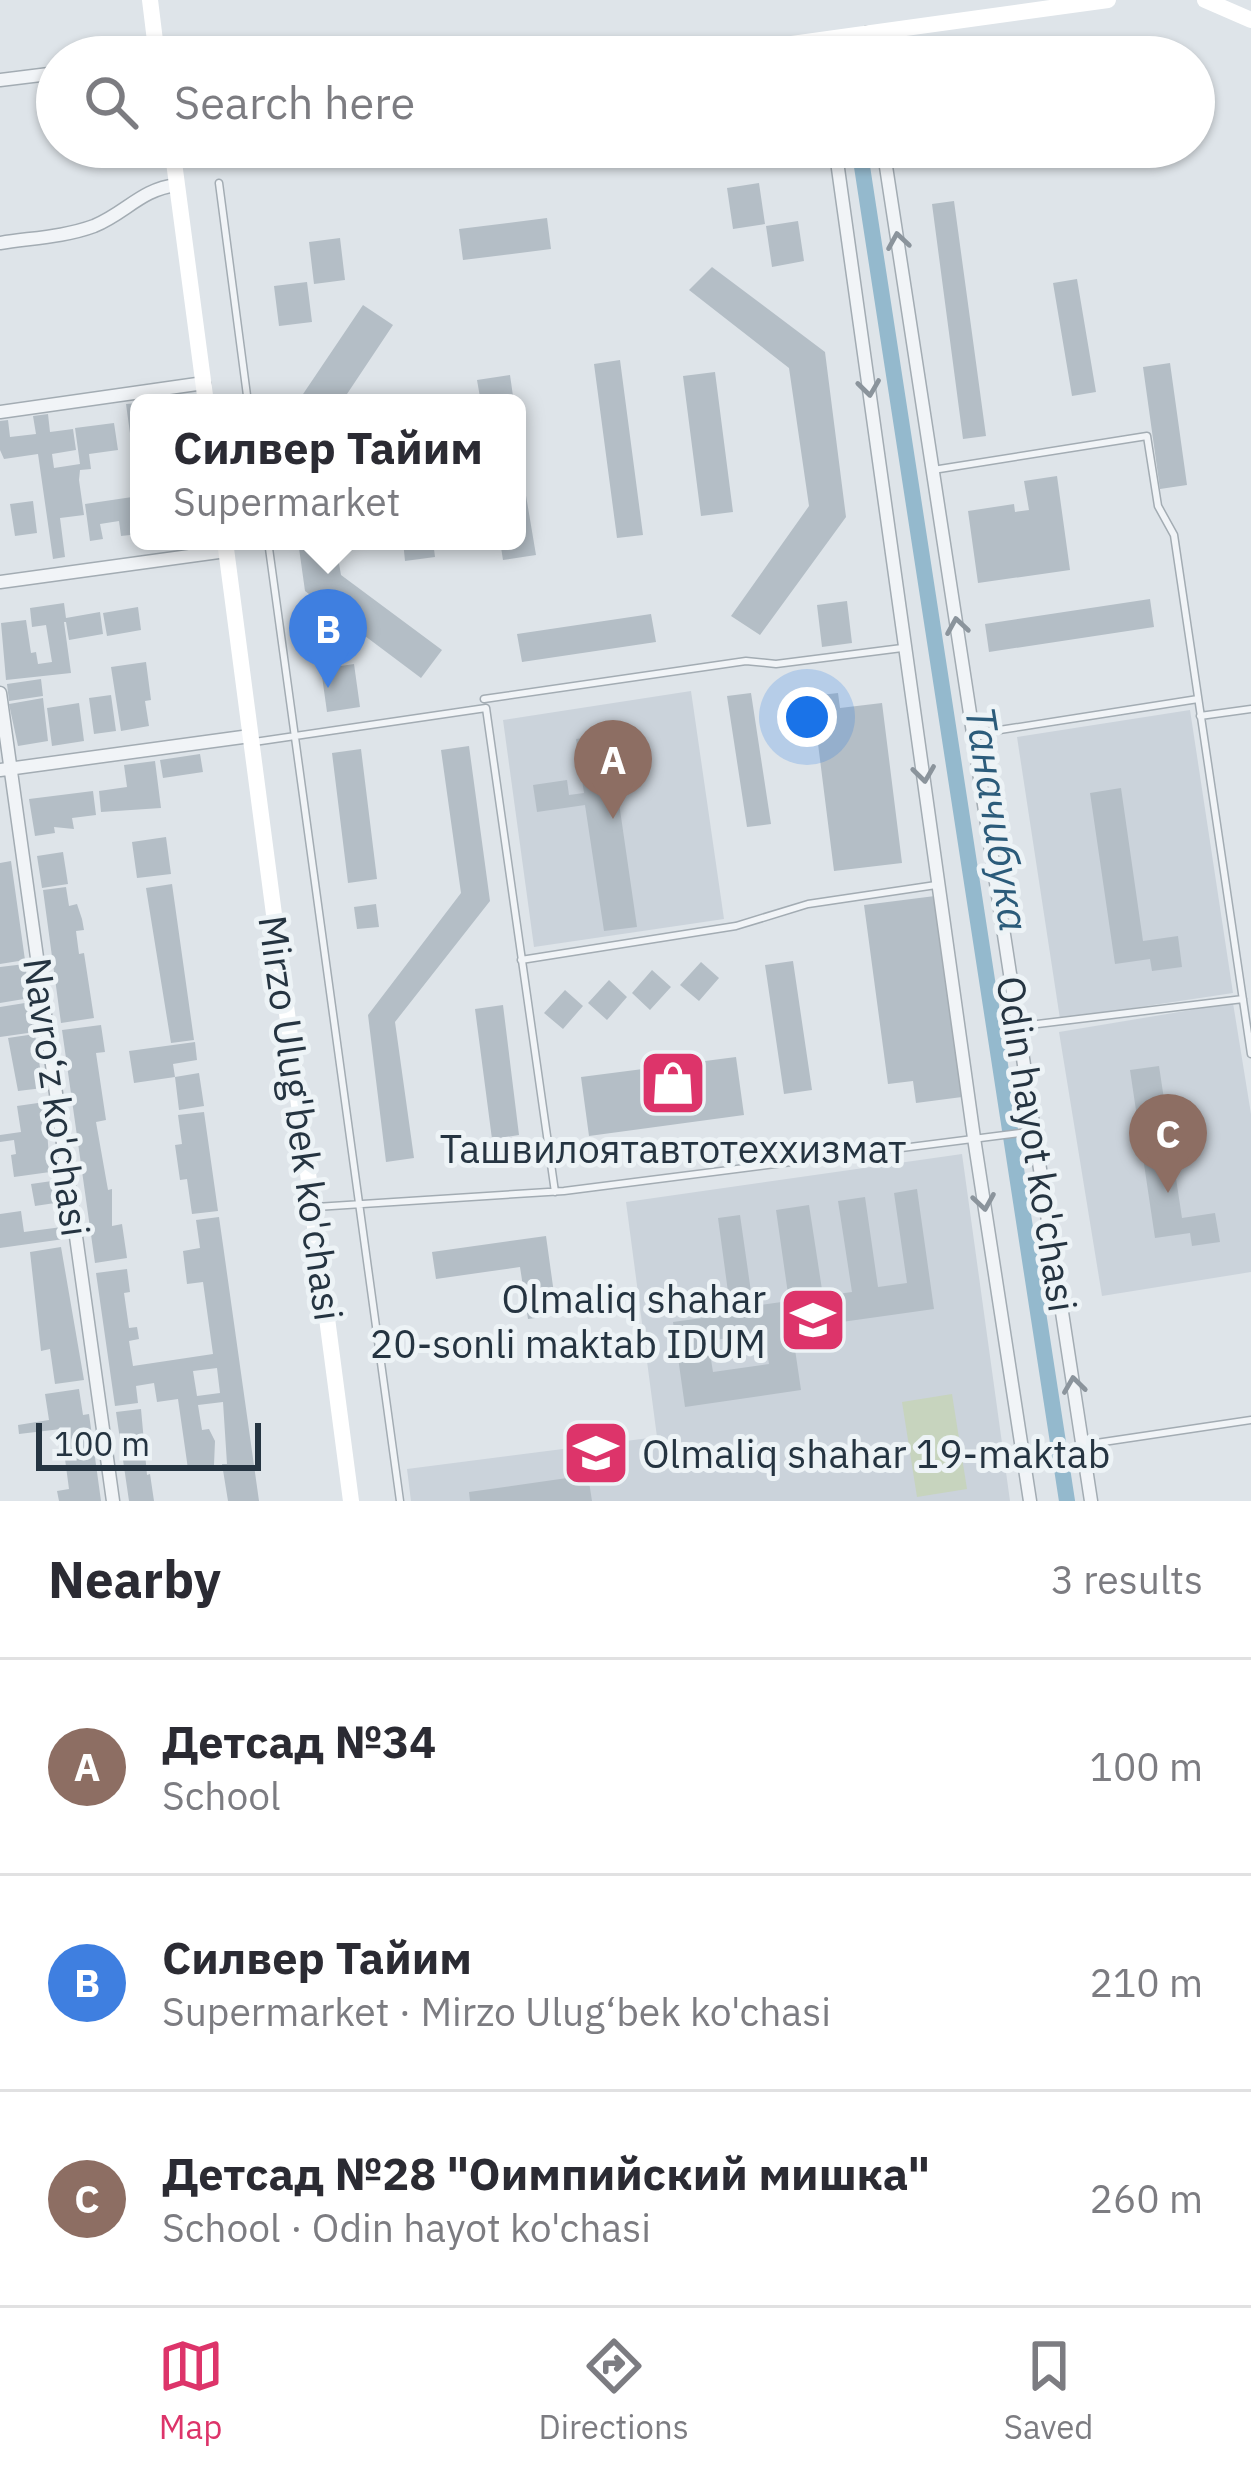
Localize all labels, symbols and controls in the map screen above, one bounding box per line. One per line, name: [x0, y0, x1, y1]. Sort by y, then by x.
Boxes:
search box: [36, 36, 1215, 168]
icon: search: [78, 69, 144, 135]
text: Search here: [174, 73, 415, 131]
one-way arrow: [886, 231, 912, 251]
one-way arrow: [855, 378, 881, 397]
popup: [130, 394, 526, 550]
text: Силвер Тайим: [173, 418, 483, 476]
text: Supermarket: [173, 476, 400, 527]
pin: B: [289, 589, 367, 688]
one-way arrow: [945, 616, 971, 636]
your location: [777, 687, 837, 747]
water label: Таначибука: [953, 703, 1043, 935]
pin: A: [574, 720, 652, 819]
one-way arrow: [910, 764, 936, 784]
street label: Mirzo Ulug'bek ko'chasi: [247, 912, 355, 1324]
street label: Navro‘z ko'chasi: [12, 954, 102, 1240]
street label: Odin hayot ko'chasi: [985, 973, 1089, 1315]
shop icon: Ташвилоятавтотеххизмат: [638, 1048, 708, 1118]
pin: C: [1129, 1094, 1207, 1193]
place label: Ташвилоятавтотеххизмат: [440, 1123, 906, 1174]
one-way arrow: [970, 1192, 996, 1211]
place label: Olmaliq shahar 20-sonli maktab IDUM: [370, 1273, 766, 1369]
school or university icon: Olmaliq shahar 20-sonli maktab IDUM: [778, 1285, 848, 1355]
one-way arrow: [1062, 1376, 1088, 1395]
scale bar: [36, 1417, 261, 1470]
school or university icon: Olmaliq shahar 19-maktab: [561, 1418, 631, 1488]
text: 100 m: [54, 1422, 150, 1465]
place label: Olmaliq shahar 19-maktab: [642, 1428, 1110, 1479]
text: Nearby: [48, 1546, 221, 1612]
text: 3 results: [1051, 1554, 1203, 1605]
text: Детсад №34: [162, 1712, 436, 1770]
text: A: [74, 1741, 100, 1792]
text: 100 m: [1090, 1741, 1203, 1792]
text: School: [162, 1770, 281, 1821]
text: Силвер Тайим: [162, 1928, 472, 1986]
text: B: [74, 1957, 100, 2008]
text: 210 m: [1090, 1957, 1203, 2008]
text: Supermarket · Mirzo Ulug‘bek ko'chasi: [162, 1986, 831, 2037]
text: Детсад №28 "Оимпийский мишка": [162, 2144, 930, 2202]
text: C: [74, 2173, 100, 2224]
text: 260 m: [1090, 2173, 1203, 2224]
text: School · Odin hayot ko'chasi: [162, 2202, 651, 2253]
tab: Map: [158, 2333, 224, 2448]
tab: Directions: [539, 2333, 689, 2448]
tab: Saved: [1004, 2333, 1093, 2448]

